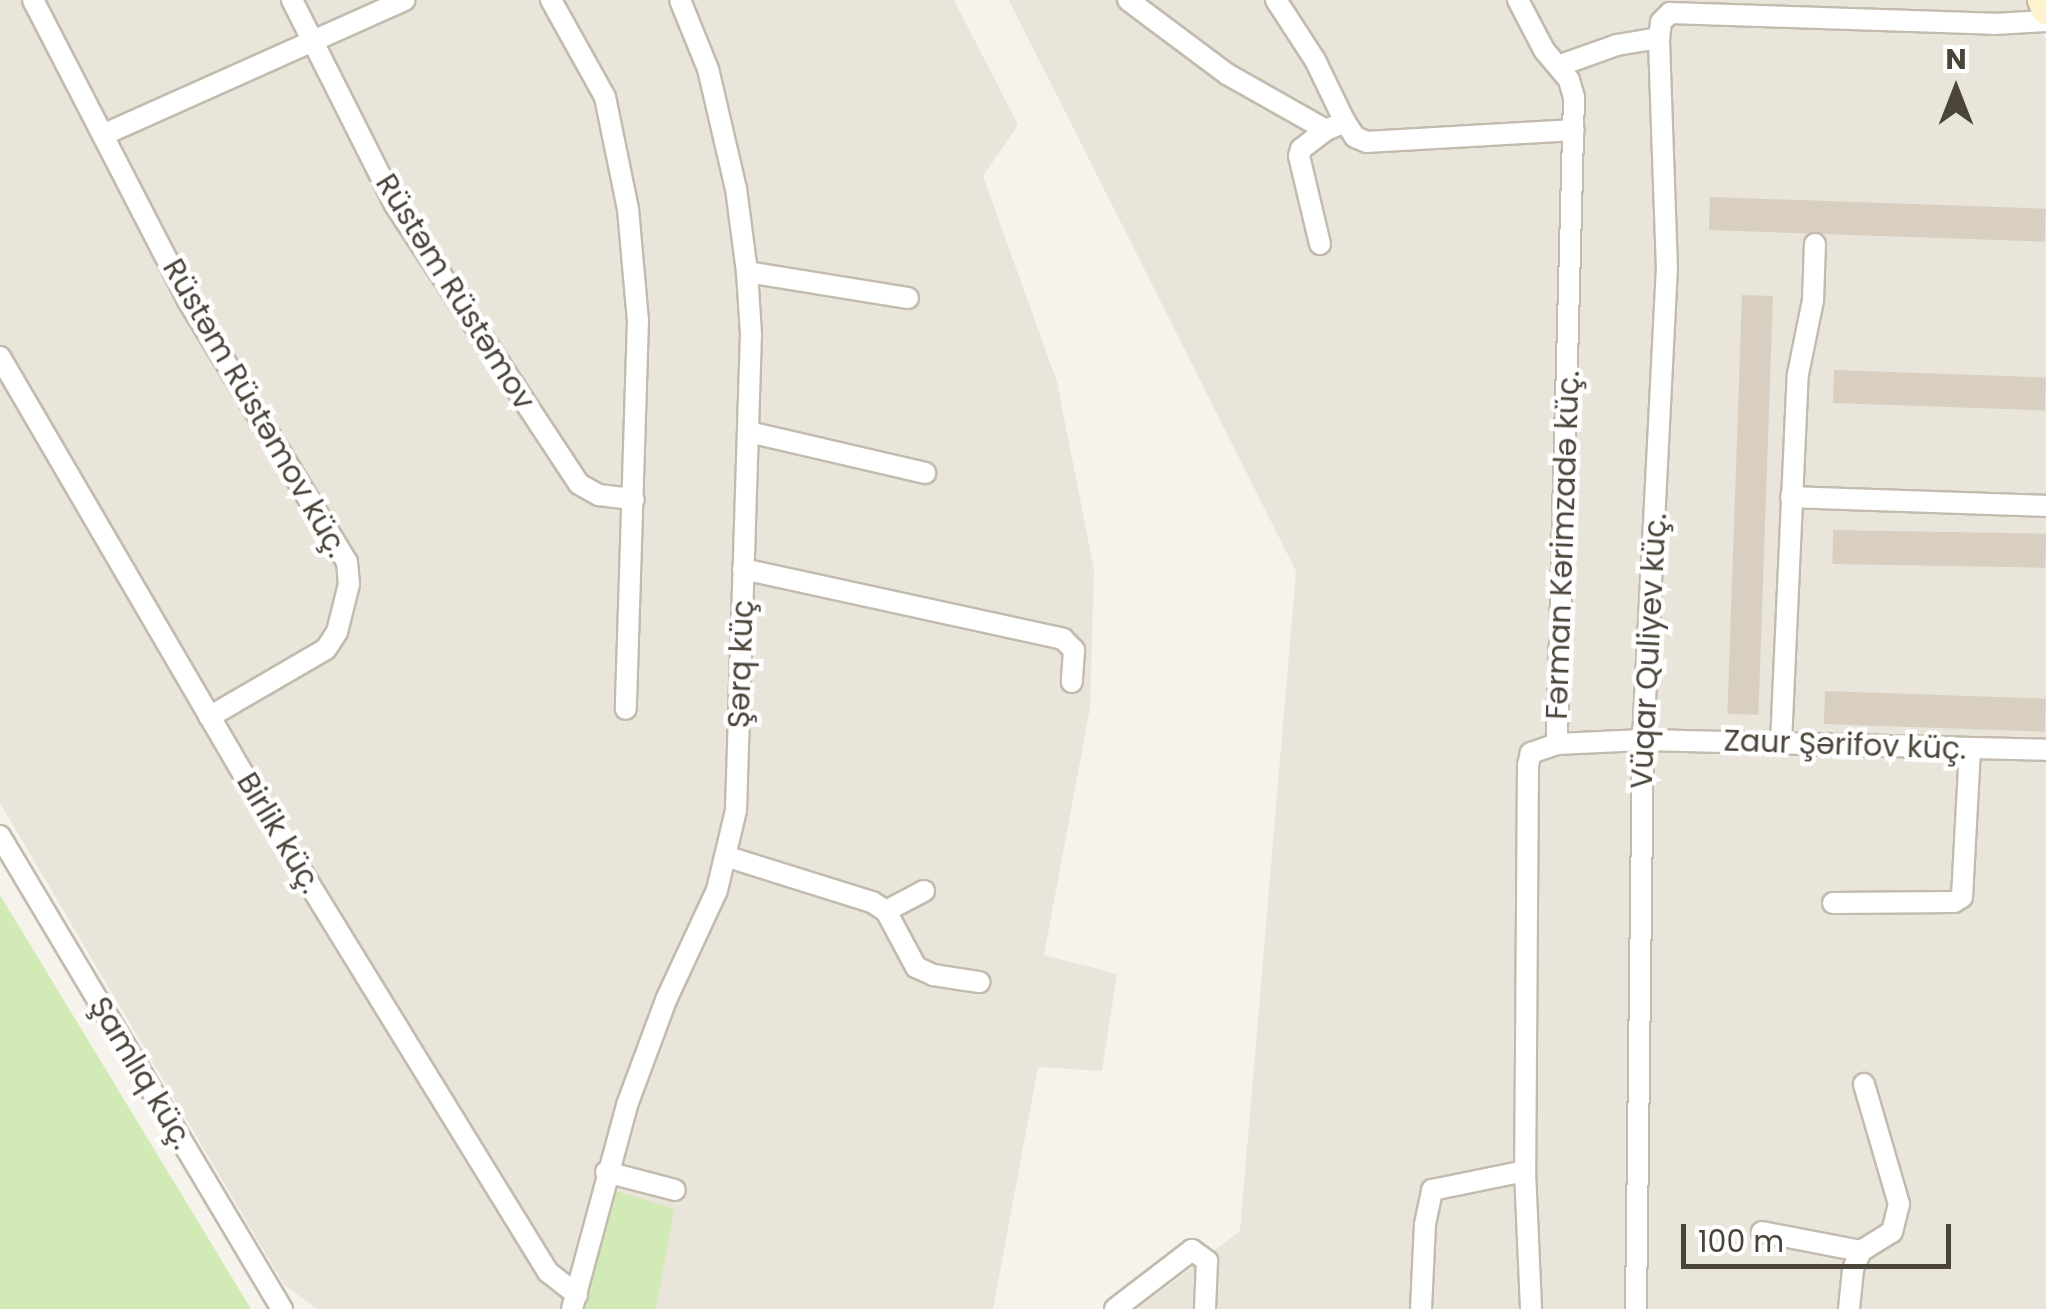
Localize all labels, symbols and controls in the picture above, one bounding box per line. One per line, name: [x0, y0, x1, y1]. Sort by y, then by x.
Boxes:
north arrow: [1906, 40, 2006, 140]
text: N: [1945, 40, 1967, 79]
street label: Rüstəm Rüstəmov: [368, 168, 542, 416]
street label: Rüstəm Rüstəmov küç.: [155, 253, 355, 563]
street label: Fərman Kərimzadə küç.: [1539, 370, 1587, 720]
street label: Vüqar Quliyev küç.: [1624, 512, 1674, 790]
street label: Şərq küç: [721, 599, 761, 729]
street label: Zaur Şərifov küç.: [1723, 723, 1967, 767]
street label: Birlik küç.: [229, 766, 329, 900]
street label: Şamlıq küç.: [82, 990, 200, 1156]
scale bar: [1686, 1204, 1956, 1266]
text: 100 m: [1698, 1220, 1784, 1263]

